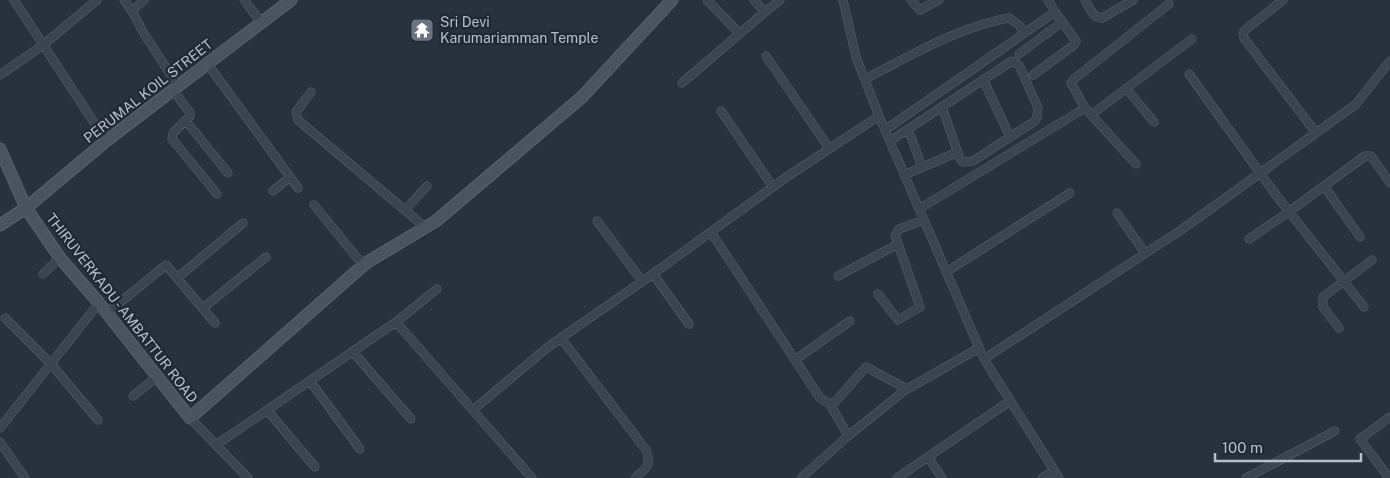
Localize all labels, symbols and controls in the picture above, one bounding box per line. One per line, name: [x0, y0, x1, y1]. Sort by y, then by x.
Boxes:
place label: Sri Devi Karumariamman Temple: [440, 14, 598, 46]
temple icon: Sri Devi Karumariamman Temple: [409, 17, 435, 43]
street label: PERUMAL KOIL STREET: [81, 36, 215, 146]
street label: THIRUVERKADU - AMBATTUR ROAD: [43, 210, 201, 406]
scale bar: [1215, 430, 1361, 462]
text: 100 m: [1222, 439, 1263, 456]

